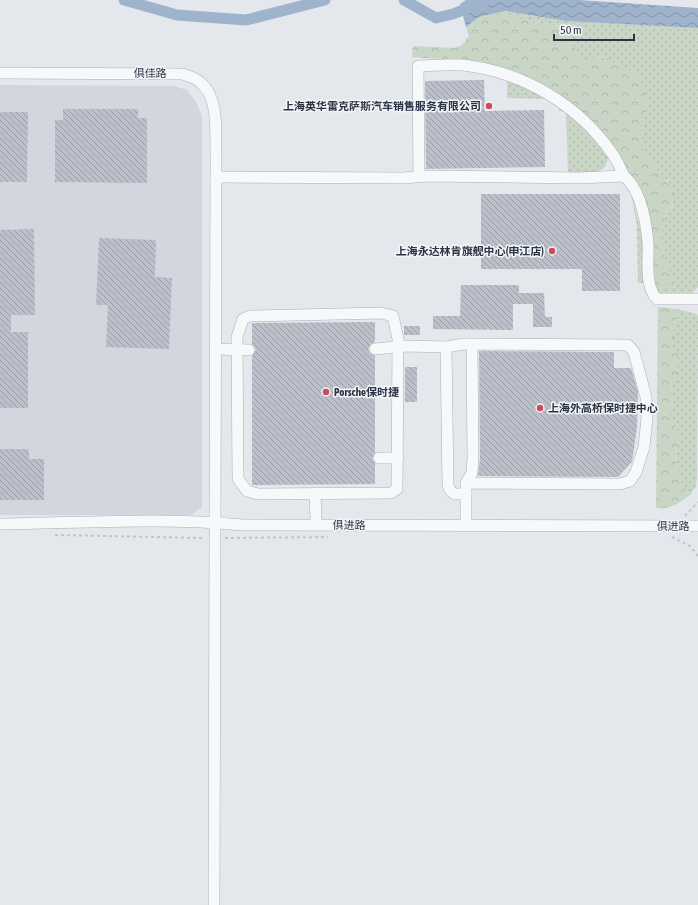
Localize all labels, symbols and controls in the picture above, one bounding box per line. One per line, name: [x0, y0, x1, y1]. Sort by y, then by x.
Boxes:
scale bar: [554, 16, 634, 42]
text: 50 m: [560, 23, 582, 37]
street label: 俱佳路: [134, 67, 167, 79]
place label: 上海英华雷克萨斯汽车销售服务有限公司: [283, 100, 481, 112]
marker: 上海英华雷克萨斯汽车销售服务有限公司: [484, 101, 494, 111]
place label: 上海永达林肯旗舰中心(申江店): [396, 245, 544, 257]
marker: 上海永达林肯旗舰中心(申江店): [547, 246, 557, 256]
place label: Porsche保时捷: [334, 386, 399, 398]
marker: Porsche保时捷: [321, 387, 331, 397]
place label: 上海外高桥保时捷中心: [548, 402, 658, 414]
marker: 上海外高桥保时捷中心: [535, 403, 545, 413]
street label: 俱进路: [332, 519, 366, 531]
street label: 俱进路: [657, 520, 690, 532]

